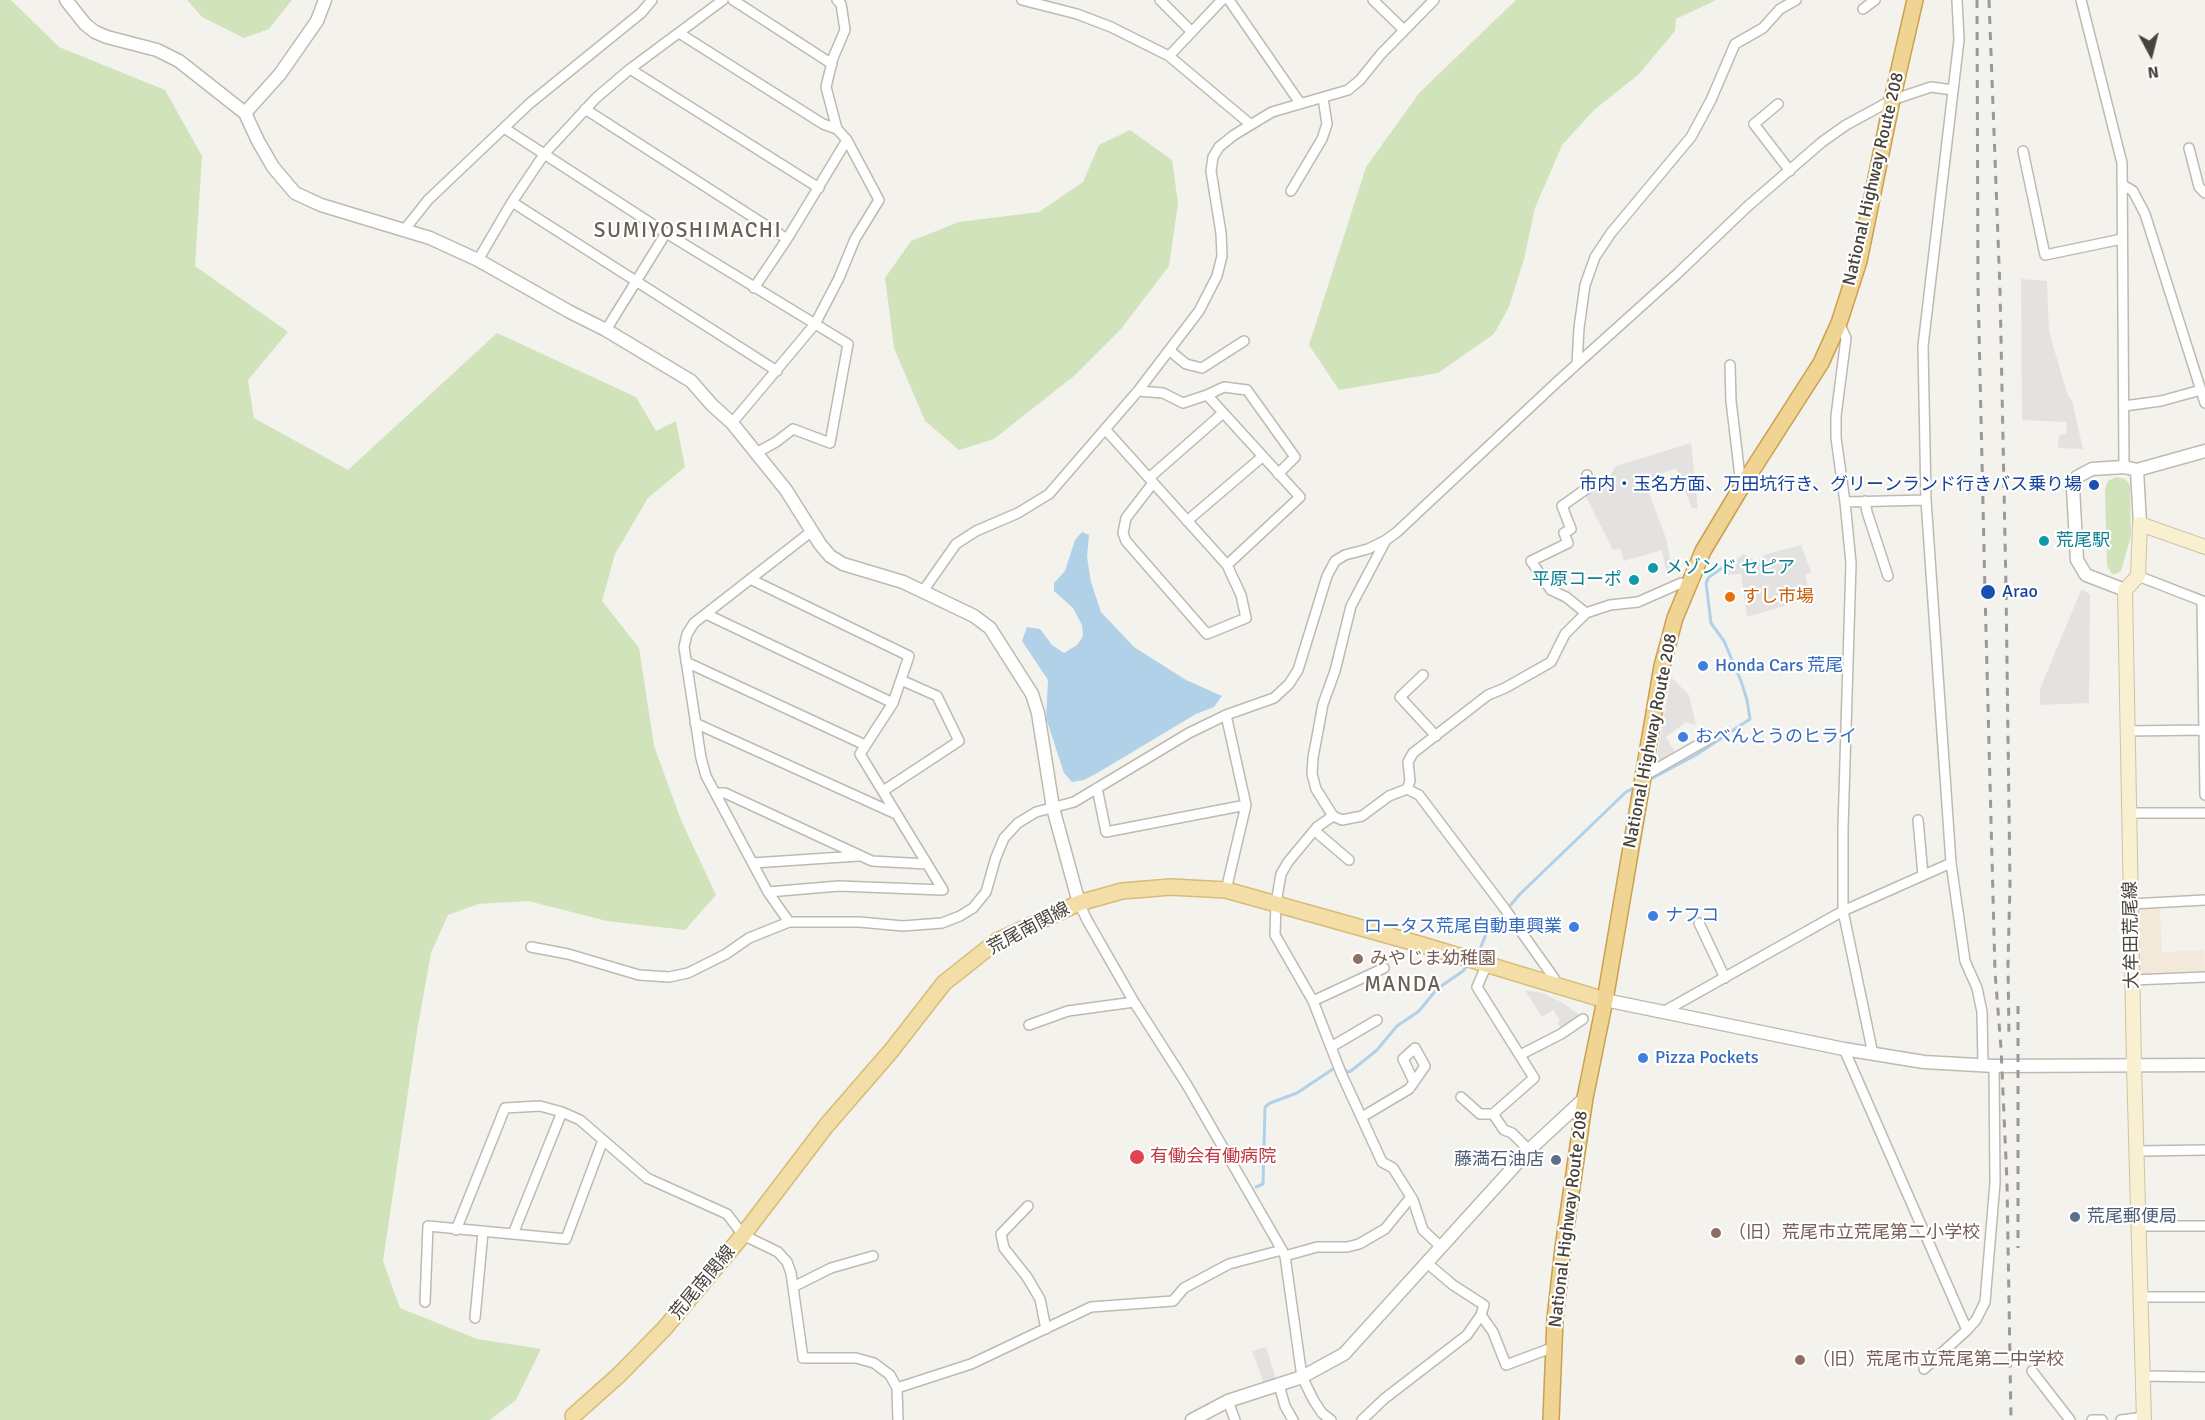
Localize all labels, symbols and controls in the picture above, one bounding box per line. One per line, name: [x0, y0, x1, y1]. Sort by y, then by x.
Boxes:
north arrow: [2121, 24, 2181, 84]
text: N: [2146, 61, 2160, 82]
street label: National Highway Route 208: [1839, 70, 1909, 288]
district label: SUMIYOSHIMACHI: [594, 218, 782, 244]
place label: 市内・玉名方面、万田坑行き、グリーンランド行きバス乗り場: [1579, 474, 2082, 496]
marker: 市内・玉名方面、万田坑行き、グリーンランド行きバス乗り場: [2087, 478, 2101, 492]
place label: 荒尾駅: [2056, 530, 2110, 552]
marker: 荒尾駅: [2037, 534, 2051, 548]
place label: メゾンド セピア: [1665, 557, 1795, 579]
marker: メゾンド セピア: [1646, 561, 1660, 575]
place label: 平原コーポ: [1532, 569, 1622, 591]
marker: 平原コーポ: [1627, 573, 1641, 587]
place label: Arao: [2002, 581, 2038, 603]
marker: Arao: [1979, 583, 1997, 601]
place label: すし市場: [1742, 586, 1814, 608]
marker: すし市場: [1723, 590, 1737, 604]
street label: National Highway Route 208: [1620, 632, 1682, 850]
place label: Honda Cars 荒尾: [1715, 655, 1843, 677]
marker: Honda Cars 荒尾: [1696, 659, 1710, 673]
place label: おべんとうのヒライ: [1695, 726, 1857, 748]
marker: おべんとうのヒライ: [1676, 730, 1690, 744]
street label: 大牟田荒尾線: [2120, 881, 2144, 989]
street label: 荒尾南関線: [984, 898, 1074, 960]
place label: ナフコ: [1665, 905, 1719, 927]
marker: ナフコ: [1646, 909, 1660, 923]
place label: ロータス荒尾自動車興業: [1364, 916, 1562, 938]
marker: ロータス荒尾自動車興業: [1567, 920, 1581, 934]
place label: みやじま幼稚園: [1370, 948, 1496, 970]
marker: みやじま幼稚園: [1351, 952, 1365, 966]
district label: MANDA: [1364, 972, 1442, 998]
place label: Pizza Pockets: [1655, 1047, 1759, 1069]
marker: Pizza Pockets: [1636, 1051, 1650, 1065]
street label: National Highway Route 208: [1545, 1109, 1593, 1329]
place label: 有働会有働病院: [1150, 1146, 1276, 1168]
marker: 有働会有働病院: [1128, 1148, 1146, 1166]
place label: 藤満石油店: [1454, 1149, 1544, 1171]
marker: 藤満石油店: [1549, 1153, 1563, 1167]
place label: 荒尾郵便局: [2087, 1206, 2177, 1228]
marker: 荒尾郵便局: [2068, 1210, 2082, 1224]
place label: （旧）荒尾市立荒尾第二小学校: [1728, 1222, 1980, 1244]
marker: （旧）荒尾市立荒尾第二小学校: [1709, 1226, 1723, 1240]
street label: 荒尾南関線: [666, 1242, 740, 1324]
place label: （旧）荒尾市立荒尾第二中学校: [1812, 1349, 2064, 1371]
marker: （旧）荒尾市立荒尾第二中学校: [1793, 1353, 1807, 1367]

